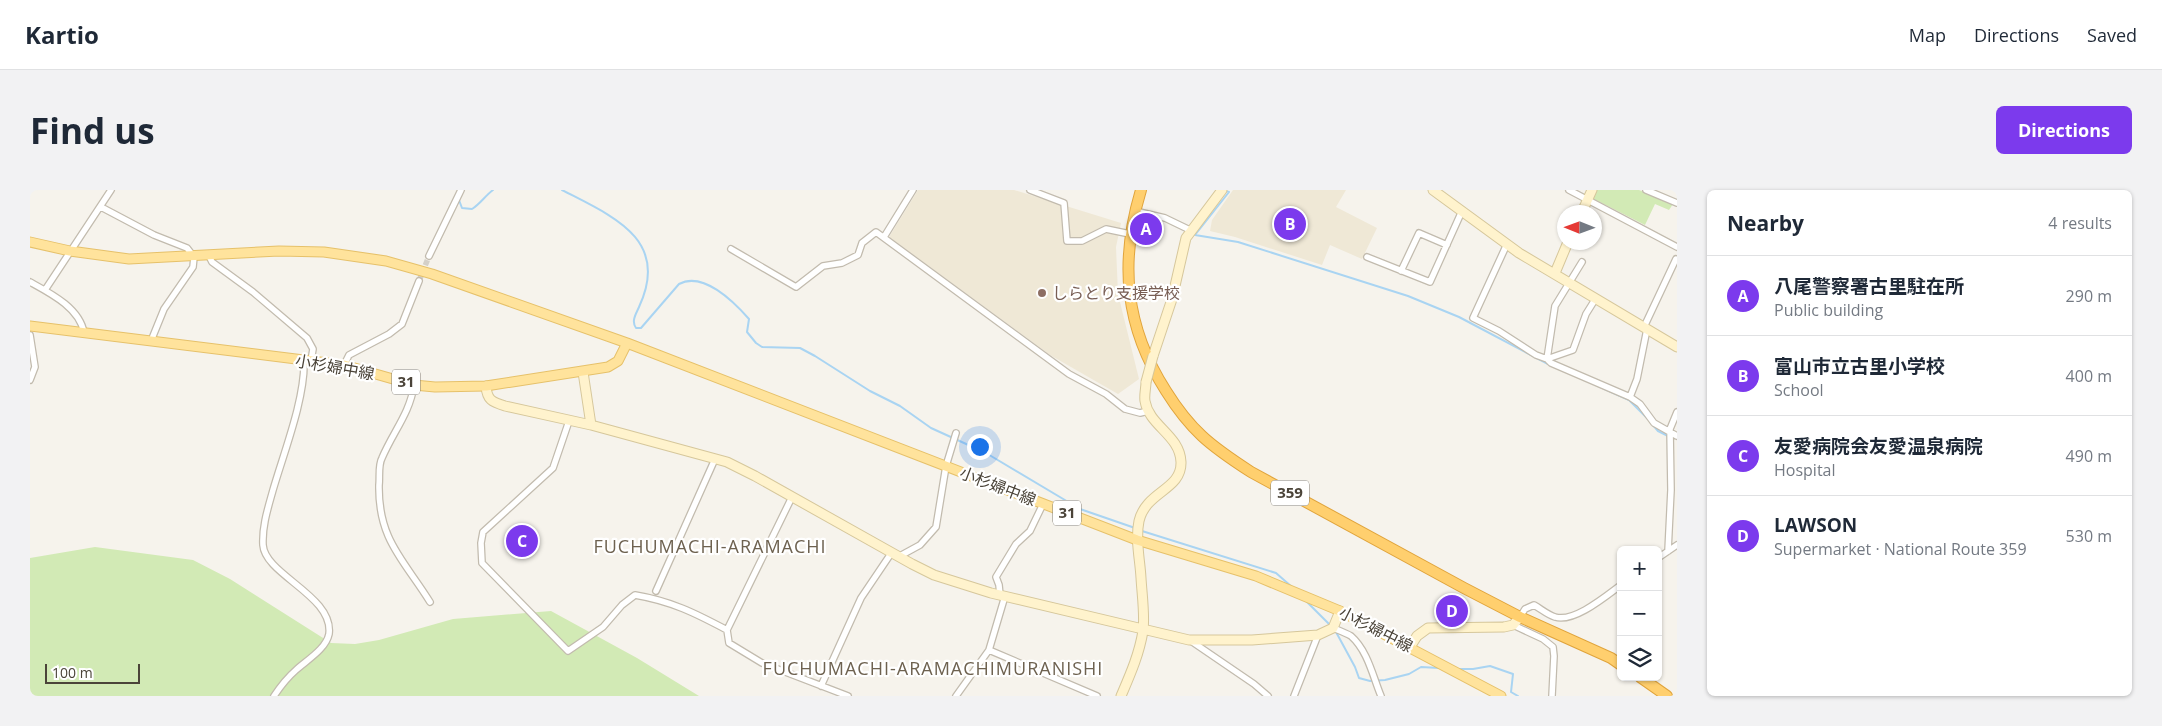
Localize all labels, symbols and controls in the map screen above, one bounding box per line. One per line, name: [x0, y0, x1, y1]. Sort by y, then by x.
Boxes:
text: Kartio: [25, 18, 99, 51]
text: Map: [1909, 23, 1946, 47]
text: Directions: [1974, 23, 2059, 47]
text: Saved: [2087, 23, 2137, 47]
button: Directions: [1996, 106, 2132, 154]
text: Find us: [30, 107, 155, 154]
pin: B: [1274, 205, 1306, 243]
north arrow: [1557, 205, 1602, 250]
text: Nearby: [1727, 209, 1804, 237]
pin: A: [1130, 210, 1162, 248]
text: 4 results: [2048, 212, 2112, 234]
text: 八尾警察署古里駐在所: [1774, 273, 1964, 299]
place label: しらとり支援学校: [1052, 282, 1180, 304]
text: A: [1737, 285, 1749, 307]
text: 290 m: [2066, 285, 2112, 307]
marker: しらとり支援学校: [1036, 287, 1048, 299]
text: Public building: [1774, 299, 1883, 321]
street label: 小杉婦中線: [294, 349, 376, 385]
text: 富山市立古里小学校: [1774, 353, 1945, 379]
text: B: [1738, 365, 1748, 387]
text: 400 m: [2066, 365, 2112, 387]
road number: 31: [392, 370, 420, 394]
text: School: [1774, 379, 1824, 401]
text: 友愛病院会友愛温泉病院: [1774, 433, 1983, 459]
your location: [967, 434, 993, 460]
text: C: [1738, 445, 1748, 467]
text: 490 m: [2066, 445, 2112, 467]
text: Hospital: [1774, 459, 1836, 481]
street label: 小杉婦中線: [957, 461, 1039, 511]
road number: 359: [1271, 480, 1309, 506]
road number: 31: [1053, 500, 1081, 526]
text: LAWSON: [1774, 512, 1857, 538]
pin: C: [506, 522, 538, 560]
text: D: [1737, 525, 1749, 547]
text: 530 m: [2066, 525, 2112, 547]
district label: FUCHUMACHI-ARAMACHI: [593, 534, 827, 558]
text: Supermarket · National Route 359: [1774, 538, 2027, 560]
map controls: [1617, 546, 1662, 681]
button: +: [1617, 546, 1662, 591]
button: −: [1617, 591, 1662, 636]
pin: D: [1436, 592, 1468, 630]
street label: 小杉婦中線: [1335, 601, 1417, 657]
button: layers: [1617, 636, 1662, 681]
district label: FUCHUMACHI-ARAMACHIMURANISHI: [763, 656, 1103, 680]
scale bar: [45, 661, 140, 684]
text: 100 m: [52, 663, 93, 682]

